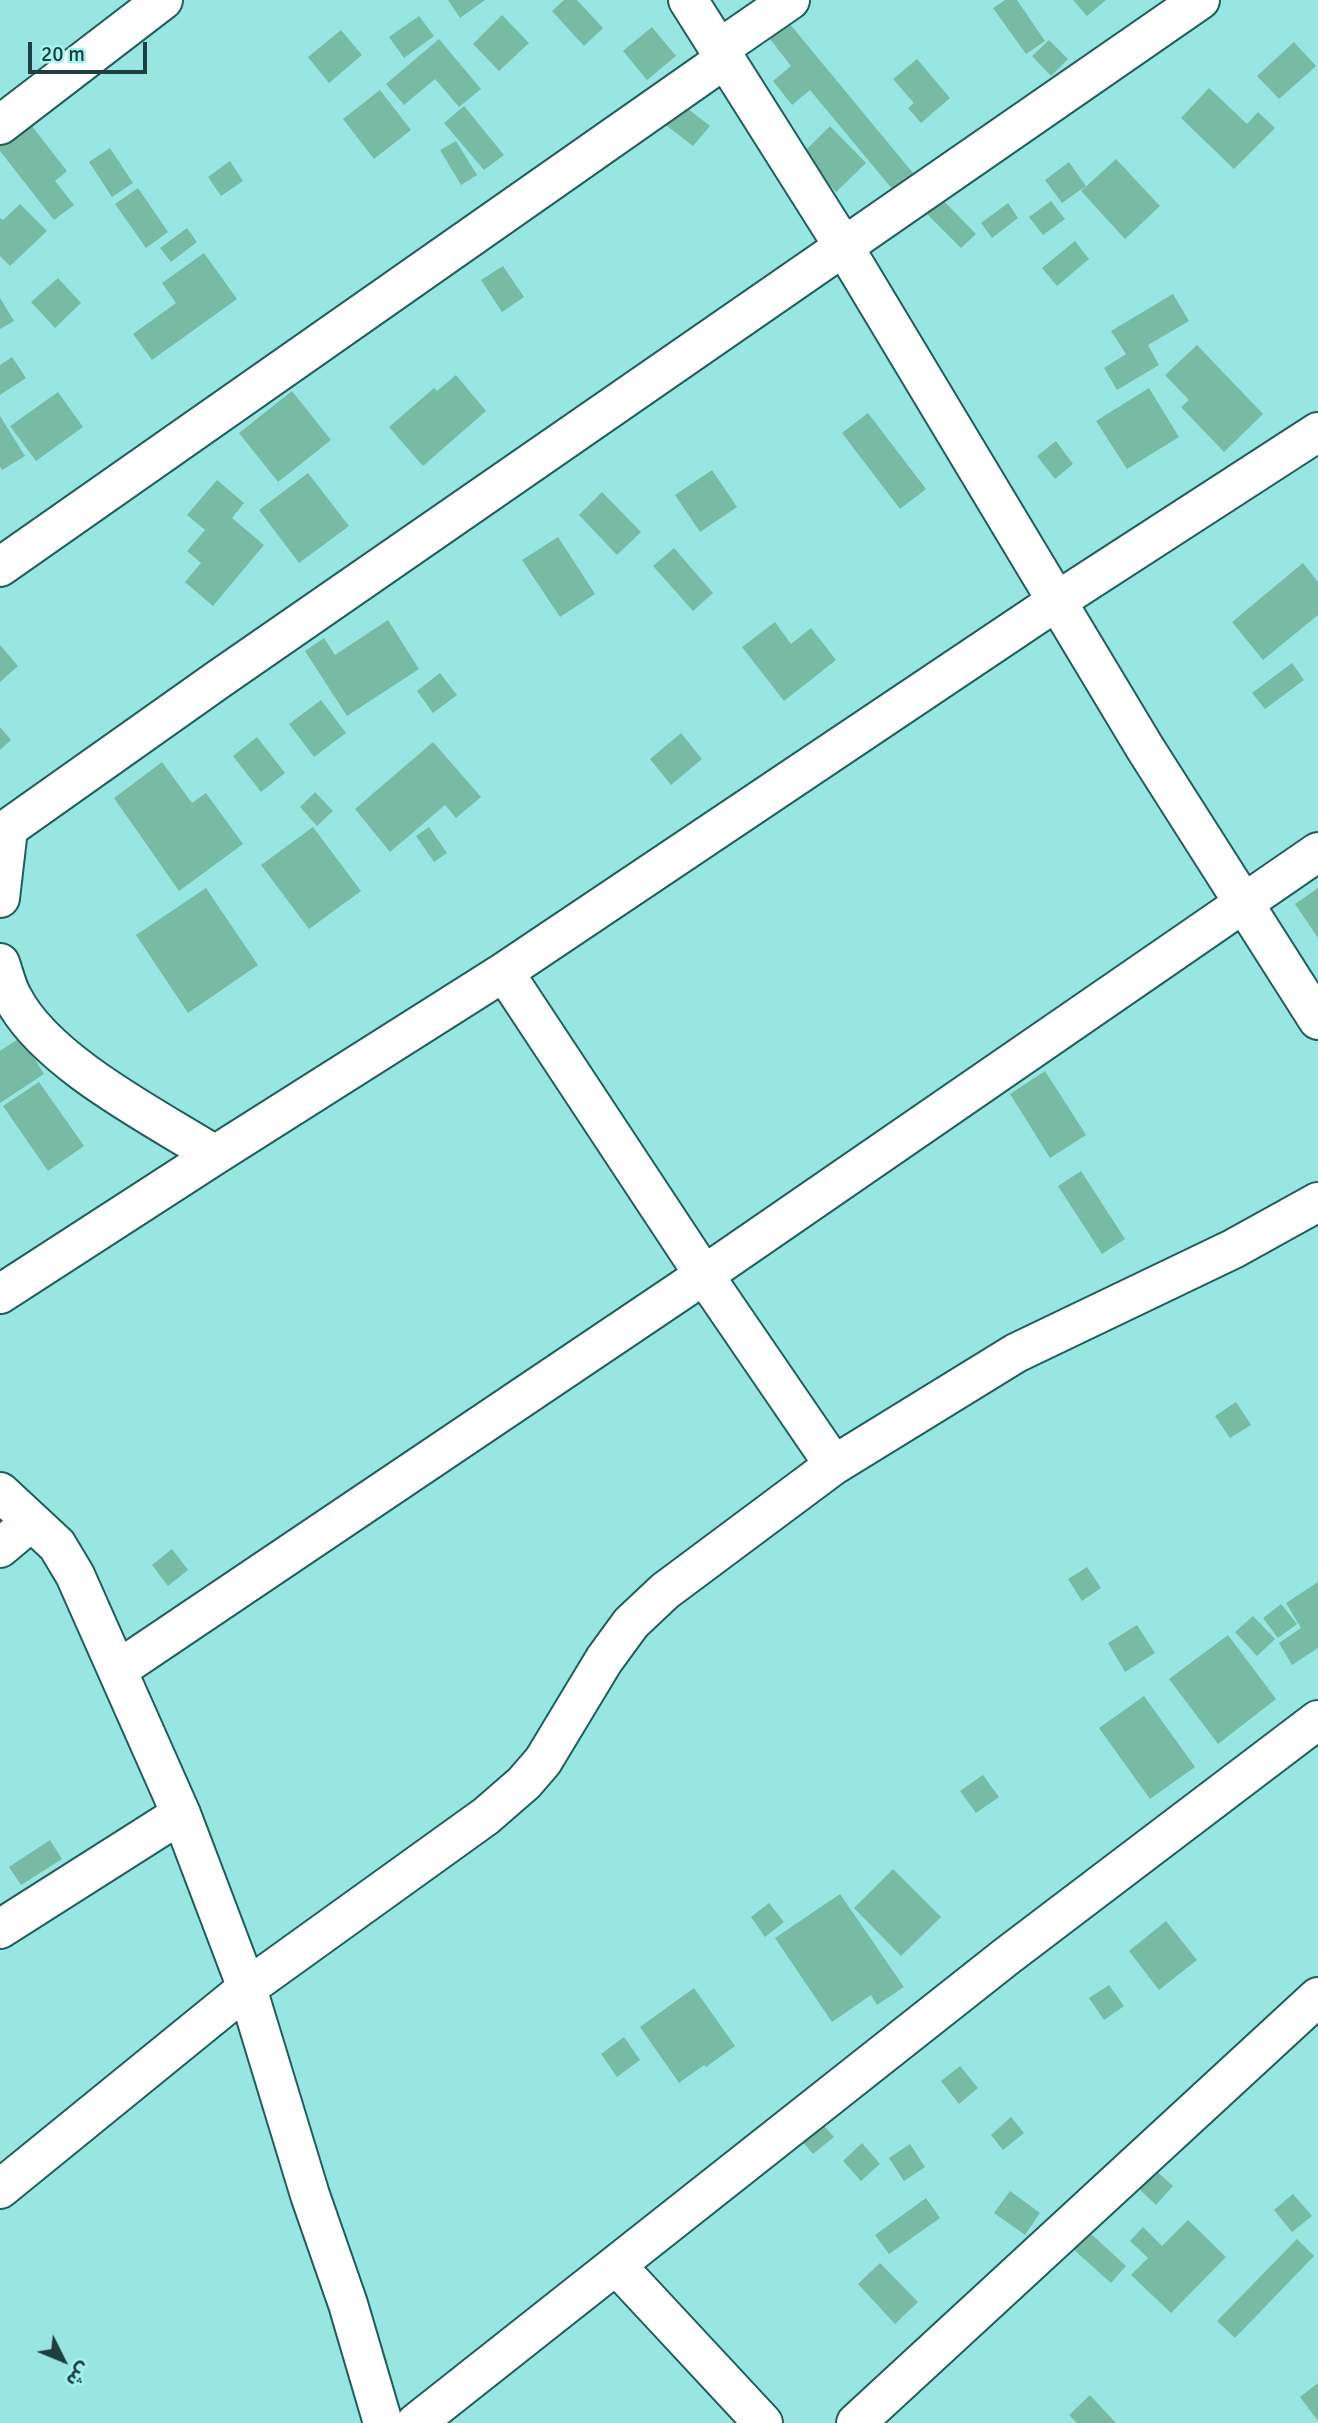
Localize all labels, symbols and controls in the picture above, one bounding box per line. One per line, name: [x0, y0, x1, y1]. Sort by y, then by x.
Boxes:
scale bar: [32, 28, 150, 72]
text: 20 m: [41, 41, 85, 67]
north arrow: [28, 2325, 98, 2395]
text: ش: [61, 2357, 96, 2392]

